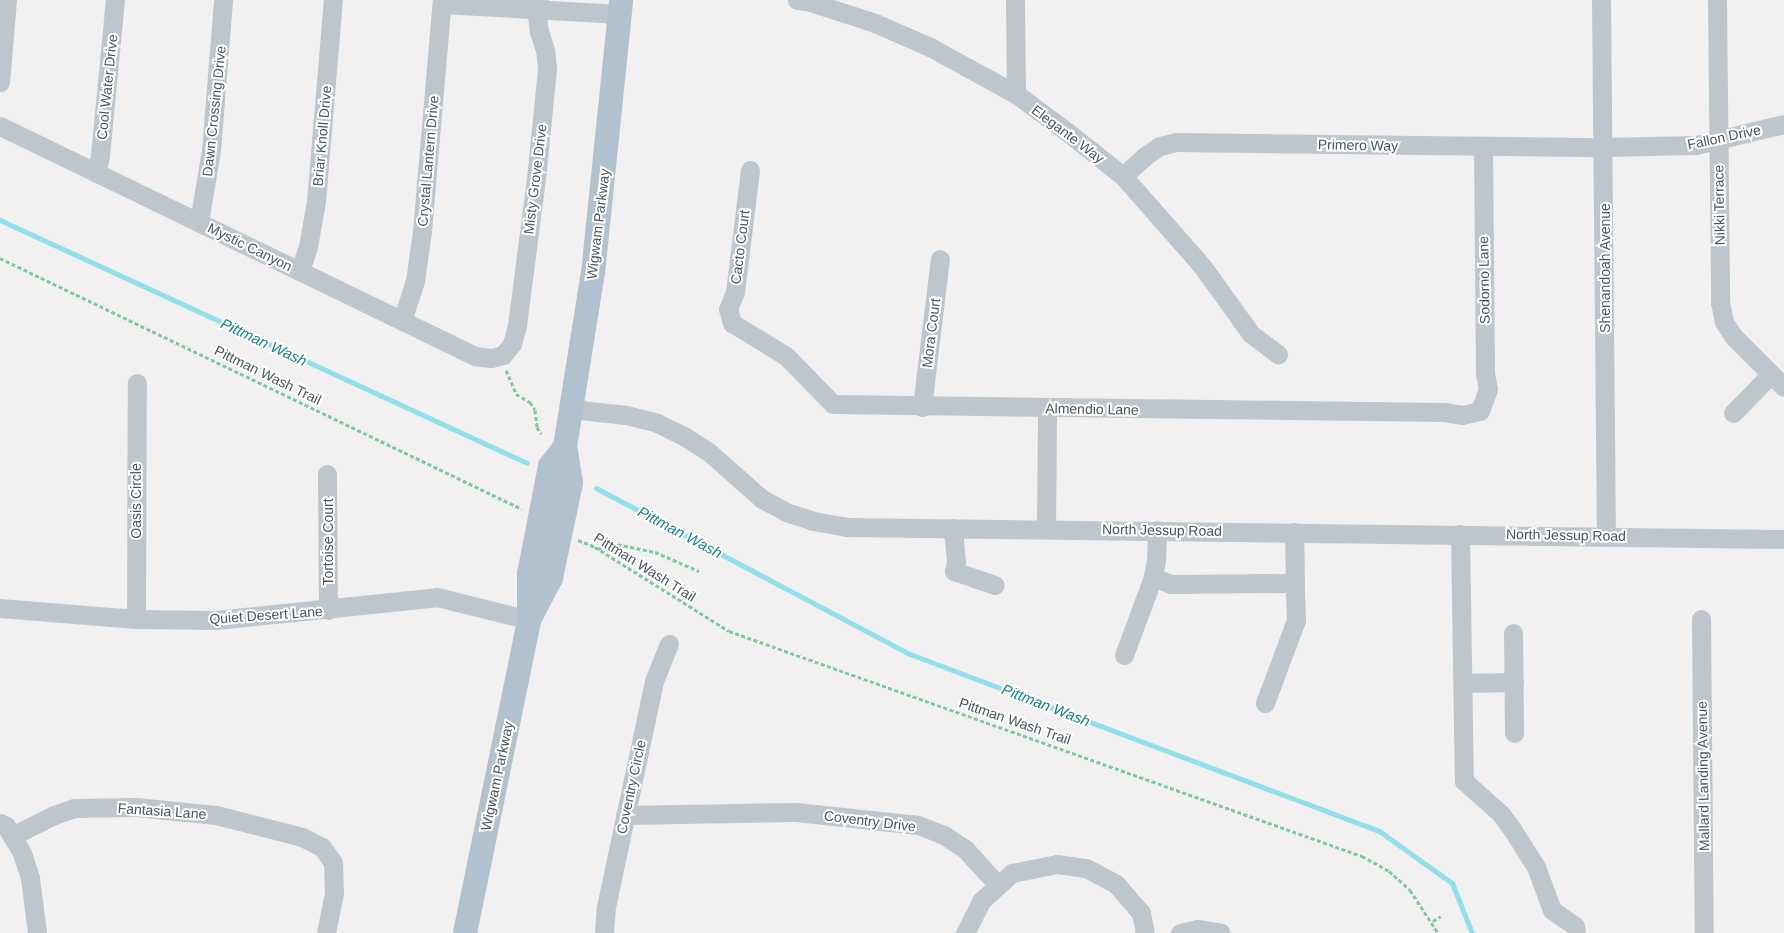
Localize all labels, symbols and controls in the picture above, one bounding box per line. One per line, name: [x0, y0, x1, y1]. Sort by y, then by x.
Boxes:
street label: Cool Water Drive: [93, 33, 121, 141]
street label: Dawn Crossing Drive: [199, 45, 229, 177]
street label: Briar Knoll Drive: [309, 85, 335, 187]
street label: Crystal Lantern Drive: [414, 95, 442, 227]
street label: Elegante Way: [1028, 101, 1108, 167]
street label: Fallon Drive: [1686, 121, 1762, 153]
street label: Misty Grove Drive: [520, 123, 550, 235]
street label: Primero Way: [1318, 136, 1398, 154]
street label: Nikki Terrace: [1710, 164, 1728, 246]
street label: Wigwam Parkway: [583, 168, 613, 280]
street label: Shenandoah Avenue: [1597, 203, 1613, 333]
street label: Cacto Court: [727, 209, 753, 285]
street label: Mystic Canyon: [205, 219, 295, 275]
street label: Sodorno Lane: [1475, 236, 1493, 324]
street label: Mora Court: [918, 297, 944, 369]
water label: Pittman Wash: [218, 314, 310, 370]
street label: Pittman Wash Trail: [212, 342, 324, 408]
street label: Almendio Lane: [1045, 400, 1139, 418]
street label: Oasis Circle: [128, 463, 144, 539]
street label: Tortoise Court: [320, 498, 336, 586]
water label: Pittman Wash: [635, 502, 725, 562]
street label: North Jessup Road: [1102, 521, 1222, 539]
street label: North Jessup Road: [1506, 526, 1626, 544]
street label: Pittman Wash Trail: [591, 529, 699, 605]
street label: Quiet Desert Lane: [209, 603, 323, 627]
water label: Pittman Wash: [999, 680, 1093, 730]
street label: Pittman Wash Trail: [957, 694, 1073, 748]
street label: Mallard Landing Avenue: [1693, 700, 1713, 852]
street label: Wigwam Parkway: [477, 720, 517, 832]
street label: Coventry Circle: [613, 738, 649, 836]
street label: Fantasia Lane: [117, 800, 207, 822]
street label: Coventry Drive: [823, 807, 917, 835]

